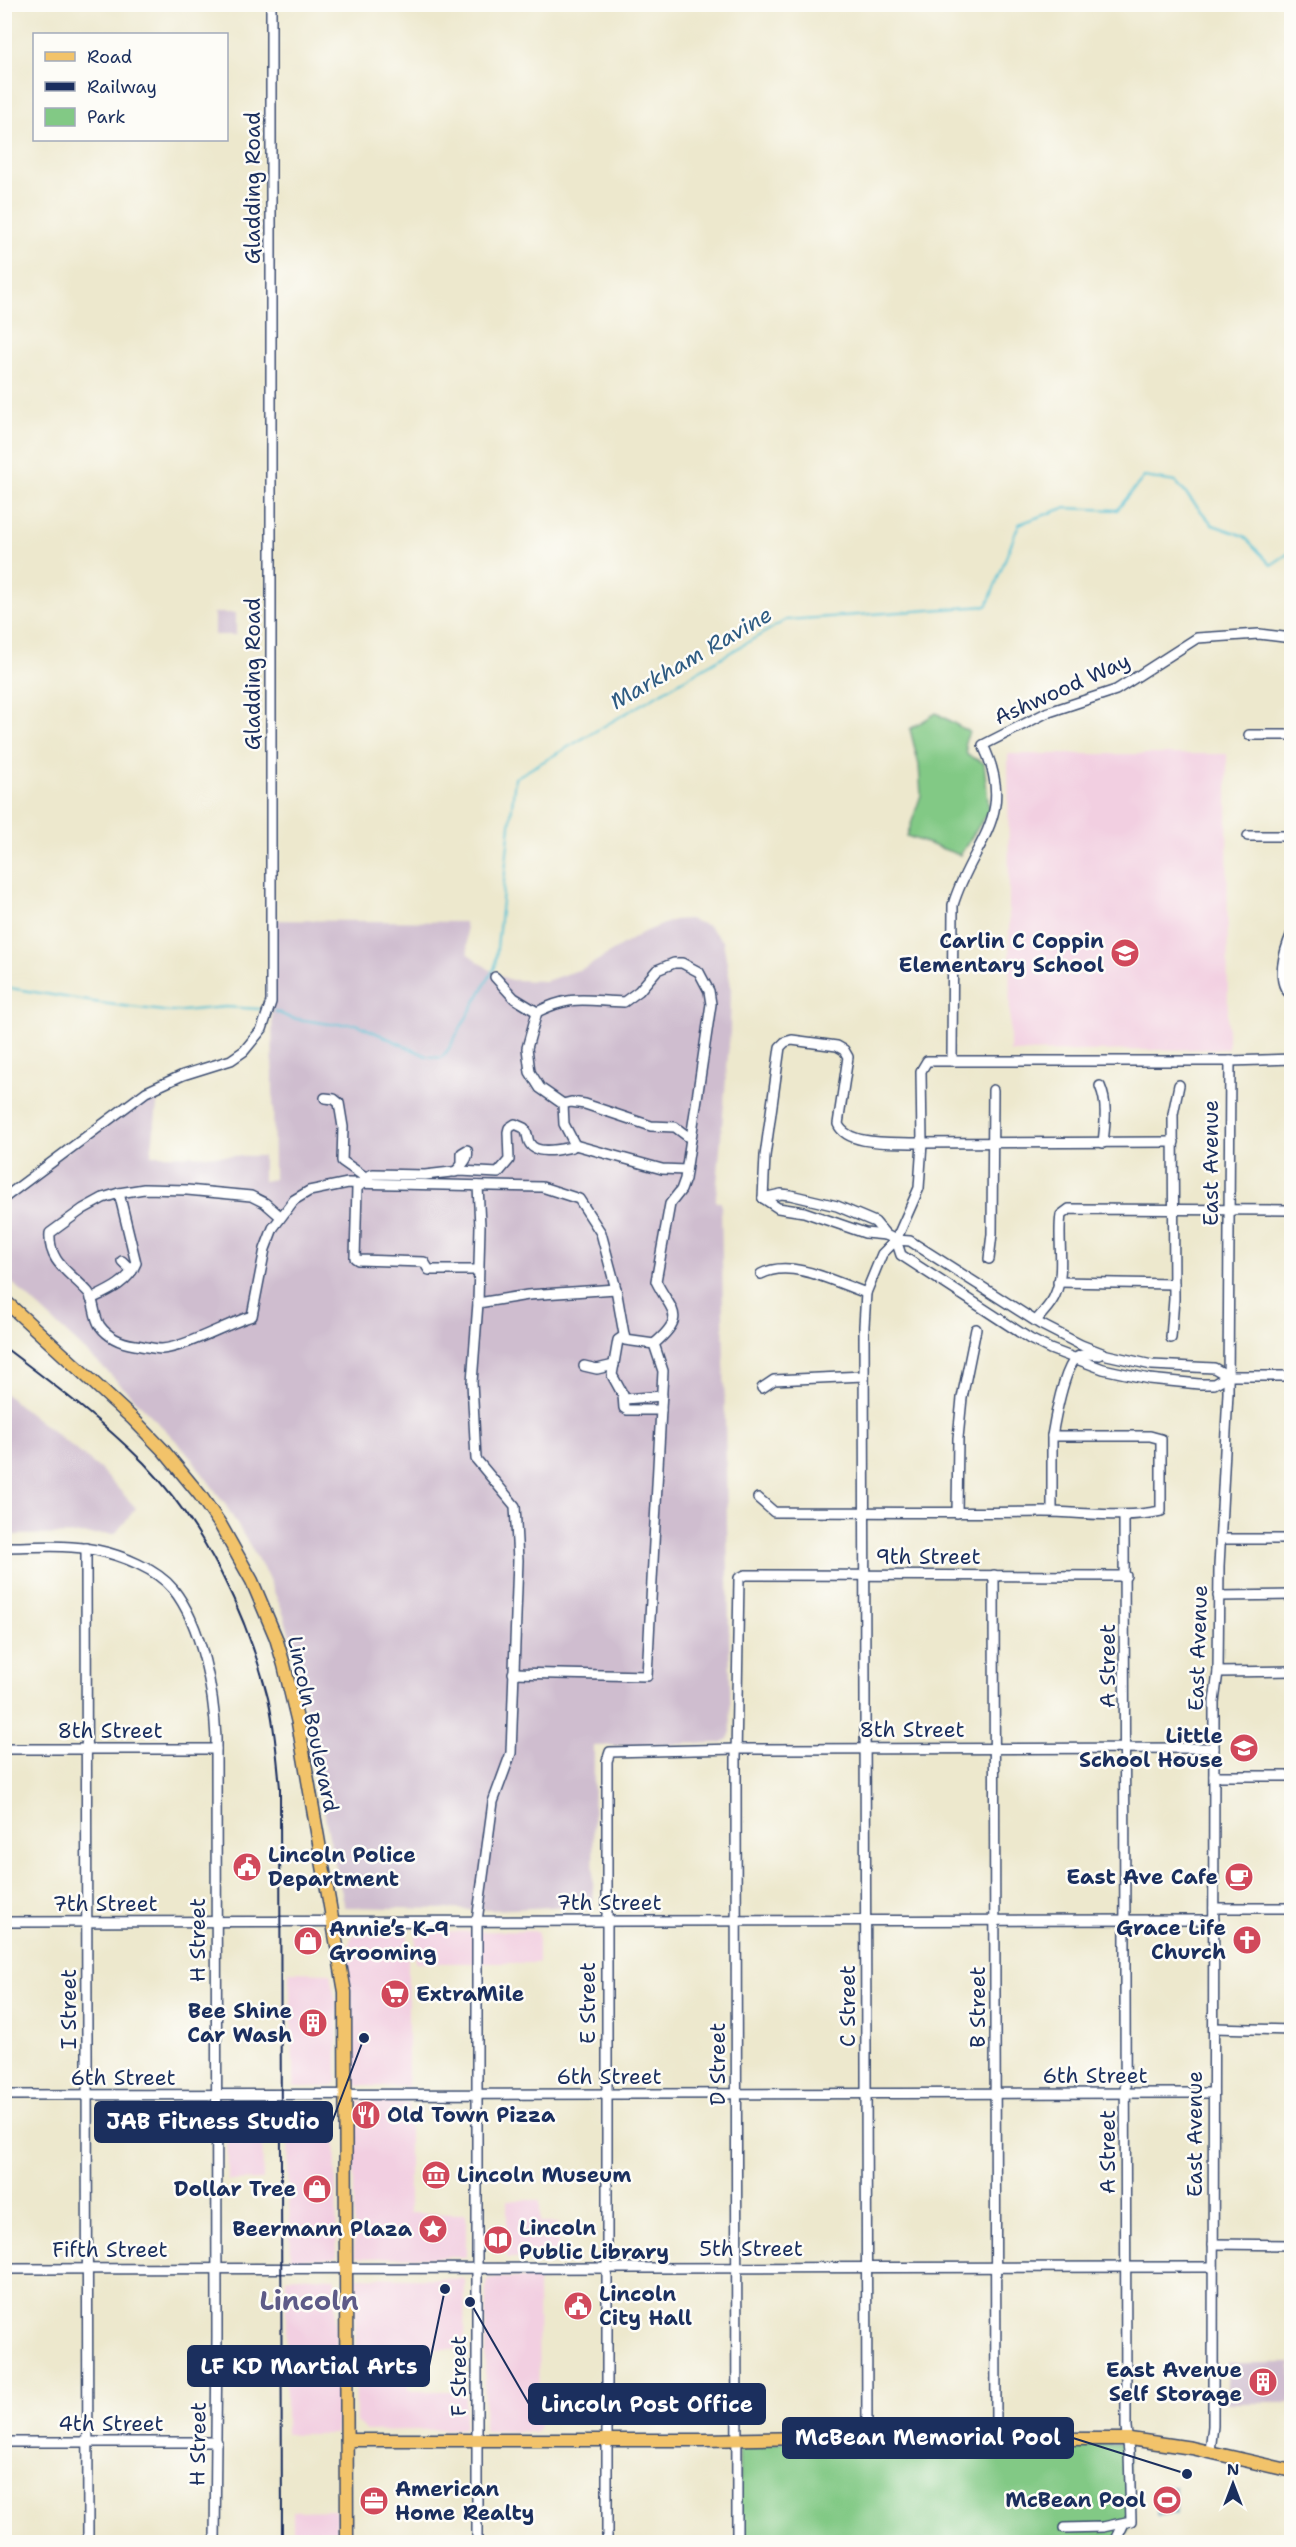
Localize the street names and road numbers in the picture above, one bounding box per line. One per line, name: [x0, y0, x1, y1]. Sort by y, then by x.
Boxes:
street label: Gladding Road: [239, 112, 267, 264]
street label: Gladding Road: [239, 598, 267, 750]
street label: Ashwood Way: [990, 647, 1134, 731]
street label: East Avenue: [1197, 1100, 1225, 1226]
street label: 9th Street: [875, 1543, 981, 1571]
street label: East Avenue: [1182, 1584, 1214, 1712]
street label: A Street: [1094, 1624, 1122, 1708]
street label: Lincoln Boulevard: [281, 1633, 345, 1815]
street label: 8th Street: [859, 1716, 965, 1744]
street label: 8th Street: [57, 1717, 163, 1745]
street label: 7th Street: [556, 1889, 662, 1917]
street label: 7th Street: [52, 1890, 158, 1918]
street label: H Street: [184, 1898, 212, 1982]
street label: E Street: [574, 1962, 602, 2044]
street label: C Street: [834, 1965, 862, 2047]
street label: B Street: [964, 1966, 992, 2048]
street label: I Street: [55, 1969, 83, 2049]
street label: D Street: [704, 2023, 732, 2105]
street label: 6th Street: [1042, 2062, 1148, 2090]
street label: 6th Street: [556, 2063, 662, 2091]
street label: 6th Street: [70, 2064, 176, 2092]
street label: East Avenue: [1181, 2071, 1209, 2197]
street label: A Street: [1094, 2110, 1122, 2194]
street label: 5th Street: [699, 2235, 803, 2263]
street label: Fifth Street: [52, 2236, 168, 2264]
street label: F Street: [445, 2336, 473, 2416]
street label: H Street: [183, 2402, 213, 2486]
street label: 4th Street: [58, 2410, 164, 2438]

